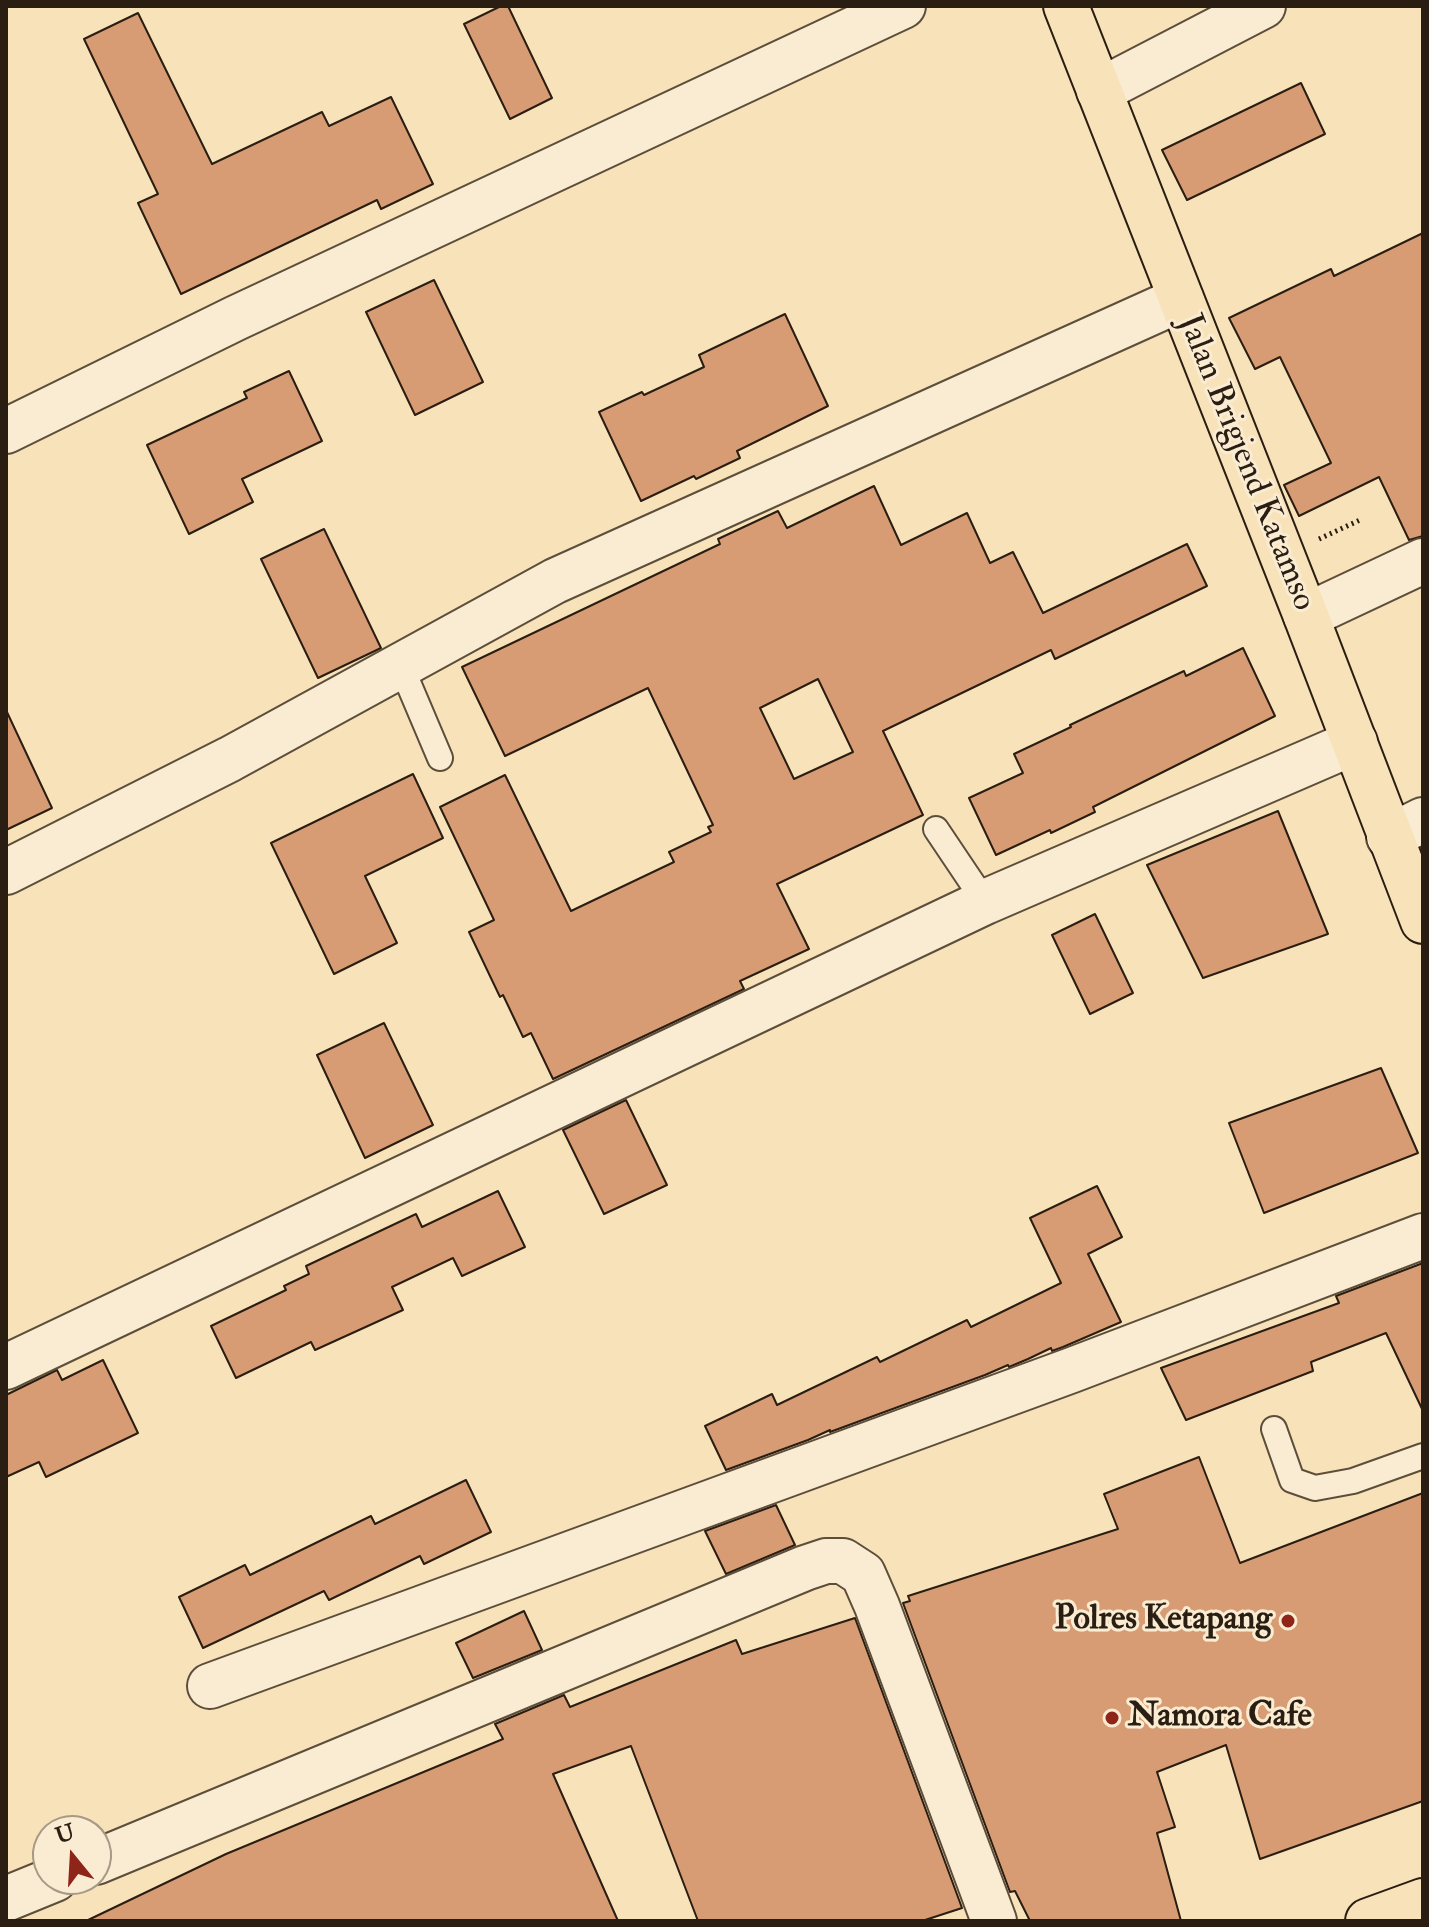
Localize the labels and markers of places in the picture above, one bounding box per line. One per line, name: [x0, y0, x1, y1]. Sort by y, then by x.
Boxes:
place label: Polres Ketapang: [1055, 1601, 1272, 1641]
marker: Polres Ketapang: [1279, 1612, 1297, 1630]
place label: Namora Cafe: [1128, 1698, 1312, 1738]
marker: Namora Cafe: [1103, 1709, 1121, 1727]

